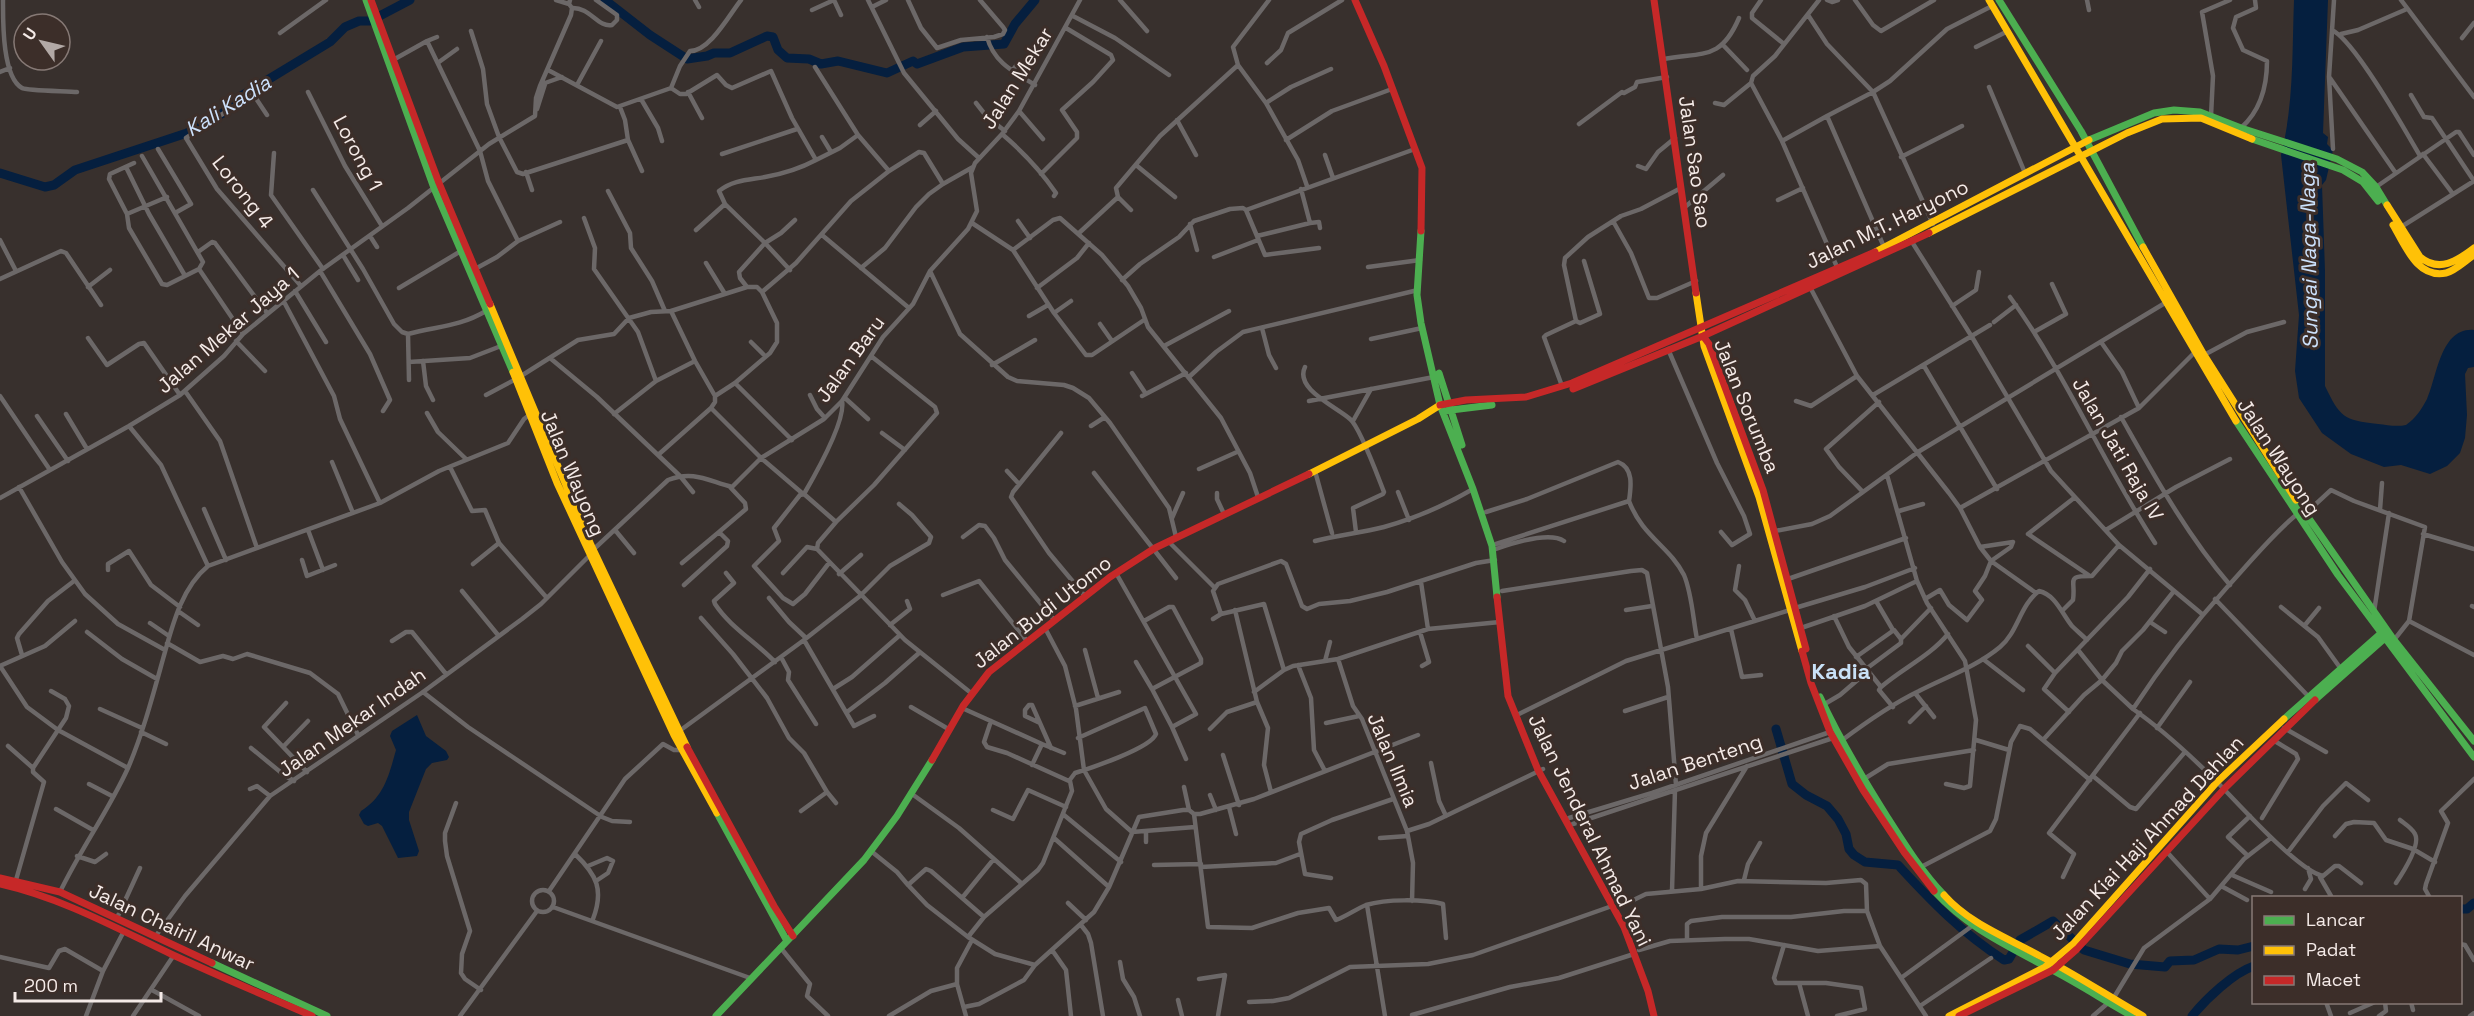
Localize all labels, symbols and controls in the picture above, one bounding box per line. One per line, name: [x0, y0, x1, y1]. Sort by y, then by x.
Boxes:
north arrow: [12, 12, 72, 72]
street label: Jalan Mekar: [975, 22, 1059, 134]
text: U: [18, 24, 42, 44]
water label: Kali Kadia: [180, 68, 276, 142]
street label: Jalan Sao Sao: [1673, 94, 1717, 230]
street label: Lorong 1: [327, 111, 389, 195]
street label: Lorong 4: [206, 150, 280, 234]
water label: Sungai Naga-Naga: [2293, 162, 2324, 350]
street label: Jalan M.T. Haryono: [1801, 173, 1973, 275]
street label: Jalan Mekar Jaya 1: [151, 261, 305, 399]
street label: Jalan Baru: [810, 310, 890, 408]
street label: Jalan Sorumba: [1708, 335, 1786, 477]
street label: Jalan Jati Raja IV: [2066, 373, 2170, 525]
street label: Jalan Wayong: [2231, 393, 2327, 521]
street label: Jalan Wayong: [535, 406, 611, 540]
street label: Jalan Budi Utomo: [967, 550, 1117, 674]
district label: Kadia: [1812, 657, 1871, 685]
street label: Jalan Mekar Indah: [273, 661, 431, 783]
street label: Jalan Ilmia: [1361, 709, 1425, 811]
street label: Jalan Jenderal Ahmad Yani: [1522, 709, 1658, 951]
street label: Jalan Benteng: [1625, 728, 1765, 796]
street label: Jalan Kiai Haji Ahmad Dahlan: [2045, 730, 2249, 946]
street label: Jalan Chairil Anwar: [85, 877, 259, 977]
legend: [2252, 896, 2462, 1004]
text: Lancar: [2306, 908, 2365, 931]
text: Padat: [2306, 938, 2356, 961]
scale bar: [15, 965, 160, 1003]
text: Macet: [2306, 968, 2361, 991]
text: 200 m: [24, 974, 78, 997]

